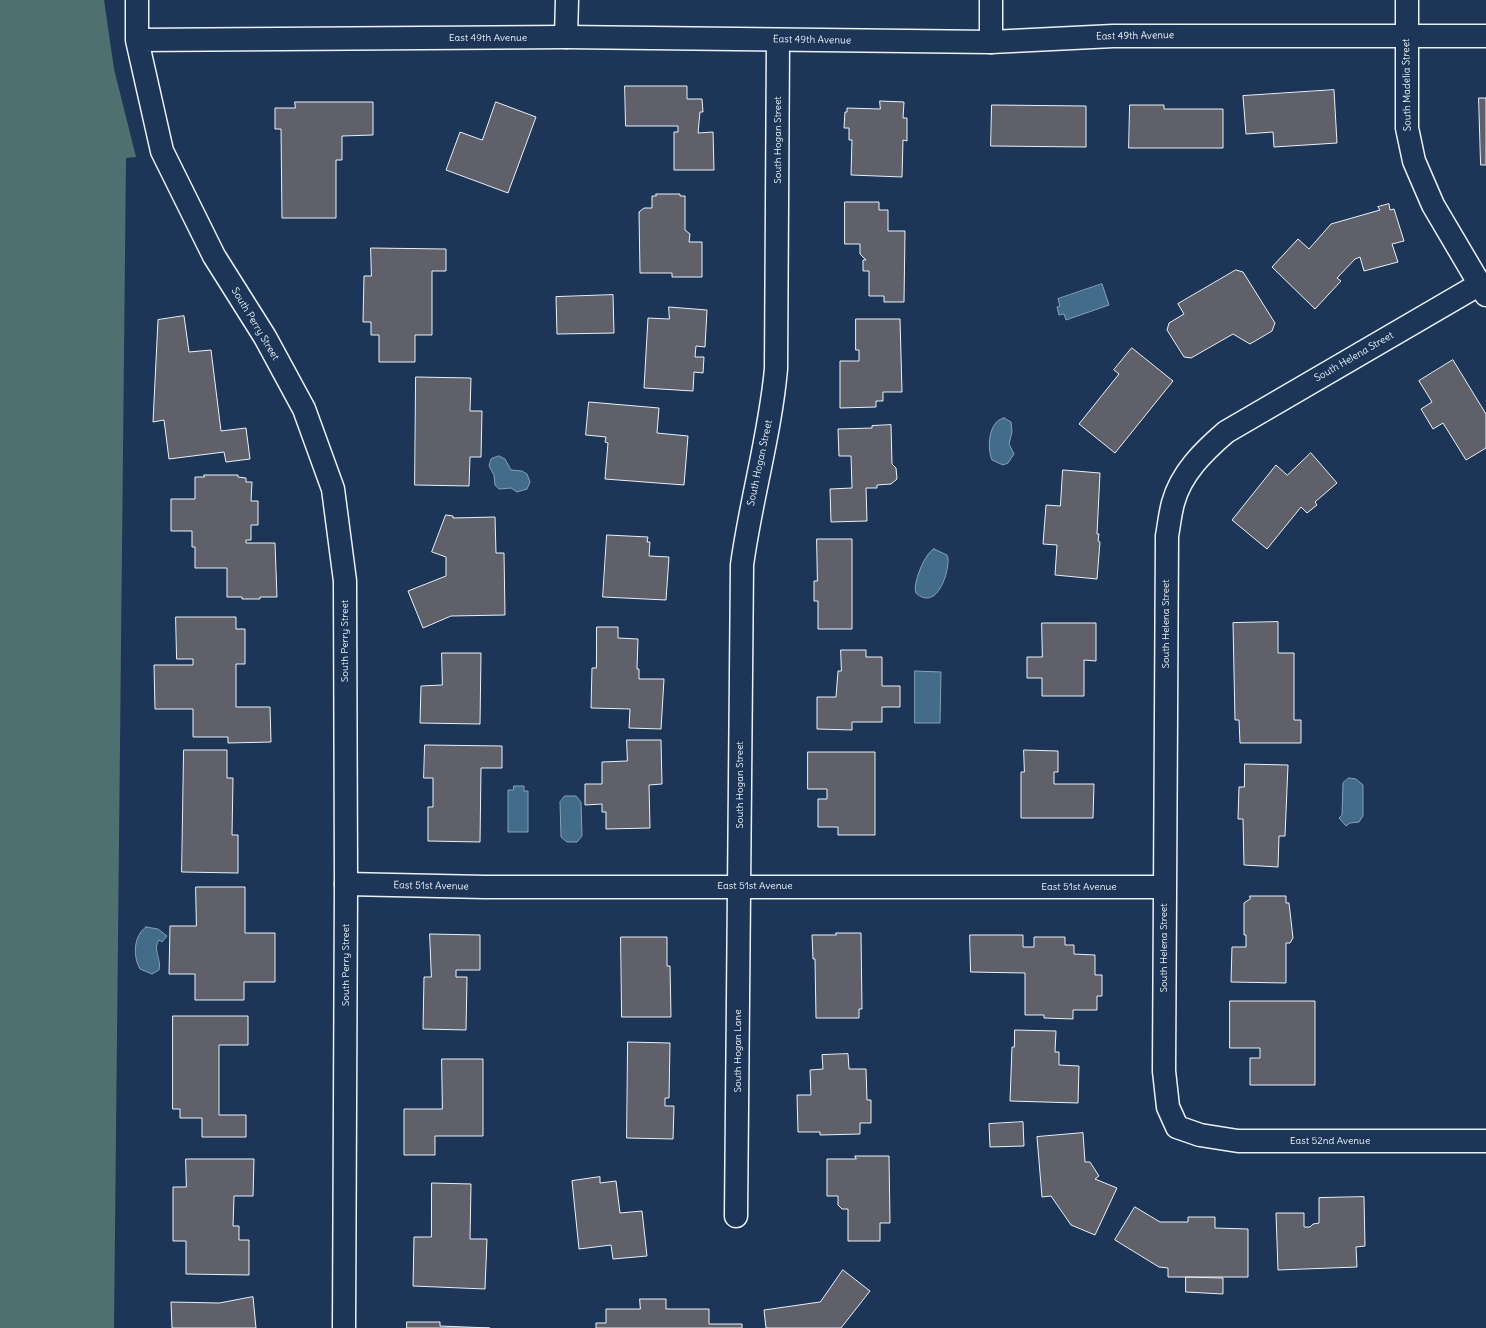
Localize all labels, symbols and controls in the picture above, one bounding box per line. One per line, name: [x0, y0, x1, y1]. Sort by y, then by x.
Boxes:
street label: East 49th Avenue: [1096, 29, 1174, 43]
street label: East 49th Avenue: [449, 32, 527, 44]
street label: East 49th Avenue: [773, 33, 851, 47]
street label: South Madelia Street: [1400, 39, 1414, 131]
street label: South Hogan Street: [772, 96, 784, 184]
street label: South Perry Street: [229, 286, 281, 362]
street label: South Helena Street: [1312, 329, 1396, 385]
street label: South Hogan Street: [745, 419, 775, 507]
street label: South Helena Street: [1160, 579, 1172, 669]
street label: South Perry Street: [339, 600, 351, 682]
street label: South Hogan Street: [734, 741, 746, 829]
street label: East 51st Avenue: [393, 879, 469, 893]
street label: East 51st Avenue: [717, 880, 793, 892]
street label: East 51st Avenue: [1041, 881, 1117, 893]
street label: South Helena Street: [1158, 903, 1170, 993]
street label: South Perry Street: [340, 924, 352, 1006]
street label: South Hogan Lane: [732, 1009, 744, 1093]
street label: East 52nd Avenue: [1290, 1135, 1370, 1147]

